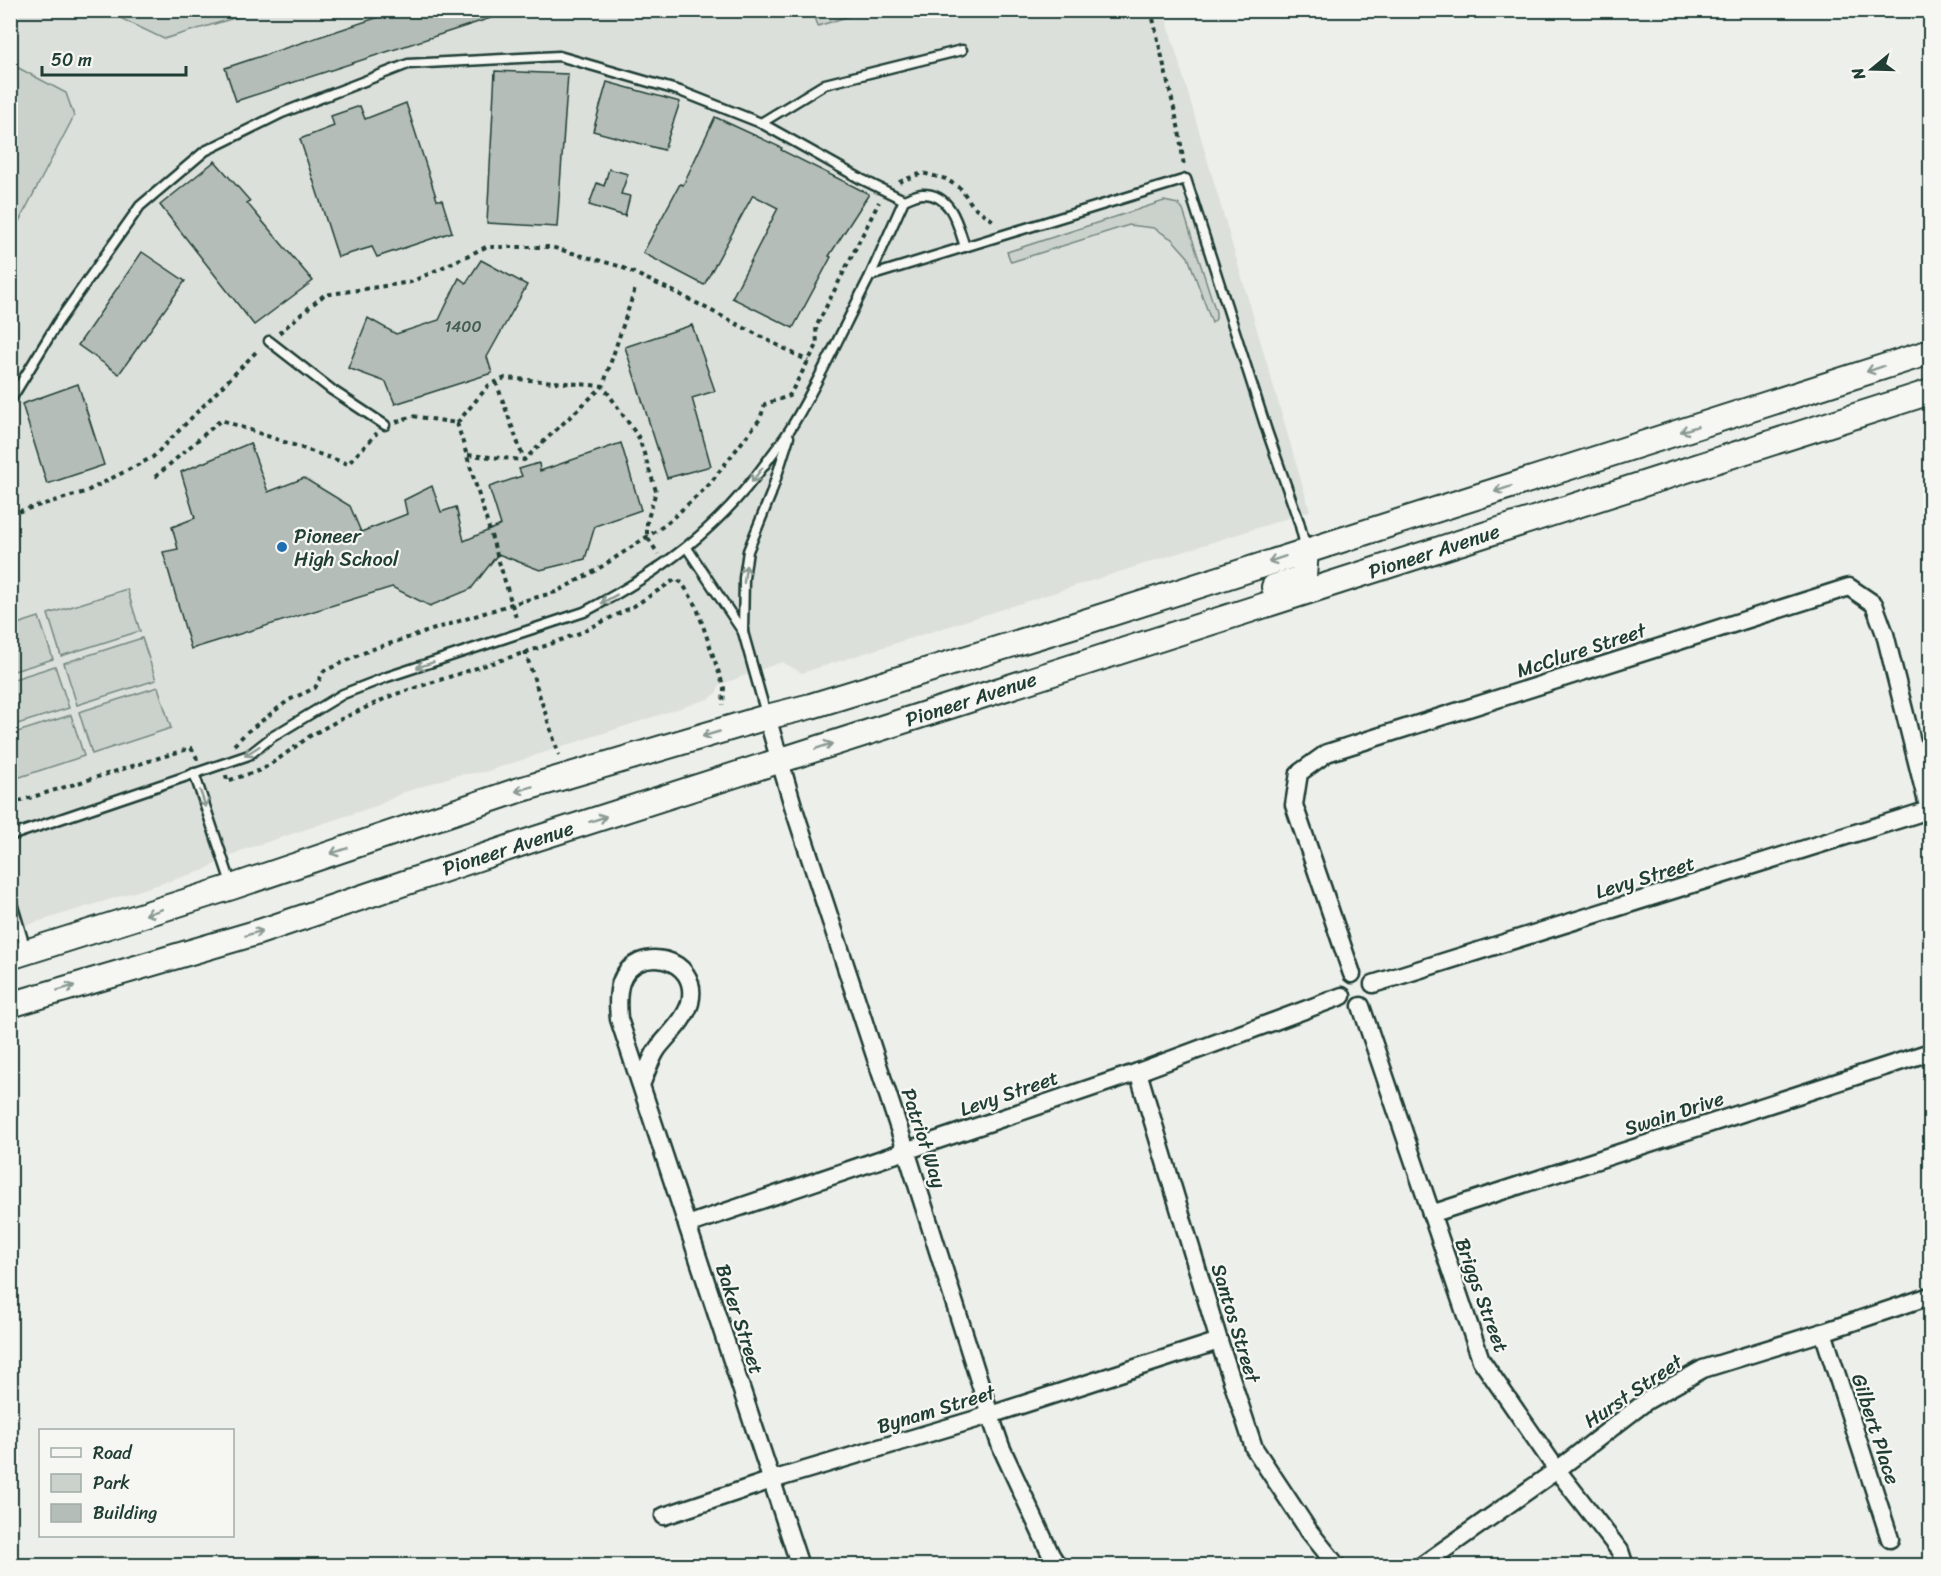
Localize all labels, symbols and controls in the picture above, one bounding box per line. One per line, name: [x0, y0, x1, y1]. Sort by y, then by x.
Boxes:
scale bar: [42, 39, 186, 77]
north arrow: [1842, 39, 1902, 99]
text: 50 m: [51, 44, 92, 76]
text: N: [1842, 63, 1874, 85]
house number: 1400: [444, 312, 482, 341]
one-way arrow: [1866, 365, 1885, 376]
one-way arrow: [1680, 424, 1699, 435]
one-way arrow: [751, 466, 763, 482]
one-way arrow: [1494, 484, 1513, 495]
street label: Pioneer Avenue: [1364, 514, 1504, 589]
place label: Pioneer High School: [294, 519, 400, 577]
marker: Pioneer High School: [275, 540, 289, 554]
one-way arrow: [1268, 554, 1287, 565]
one-way arrow: [740, 565, 751, 584]
one-way arrow: [600, 594, 618, 605]
street label: McClure Street: [1512, 613, 1651, 688]
one-way arrow: [417, 660, 435, 671]
street label: Pioneer Avenue: [901, 662, 1041, 737]
one-way arrow: [702, 729, 721, 740]
one-way arrow: [814, 740, 833, 751]
one-way arrow: [244, 745, 261, 758]
one-way arrow: [515, 784, 534, 795]
one-way arrow: [198, 789, 209, 808]
street label: Pioneer Avenue: [438, 811, 578, 886]
one-way arrow: [588, 813, 607, 824]
one-way arrow: [330, 846, 349, 857]
street label: Levy Street: [1591, 846, 1700, 909]
one-way arrow: [145, 907, 164, 918]
one-way arrow: [244, 927, 263, 938]
one-way arrow: [57, 982, 76, 993]
street label: Levy Street: [955, 1060, 1064, 1127]
street label: Swain Drive: [1620, 1081, 1729, 1146]
street label: Patriot Way: [891, 1083, 956, 1193]
street label: Briggs Street: [1445, 1233, 1519, 1358]
street label: Baker Street: [705, 1259, 774, 1379]
street label: Santos Street: [1201, 1259, 1271, 1388]
street label: Hurst Street: [1576, 1345, 1691, 1438]
street label: Gilbert Place: [1841, 1369, 1910, 1489]
street label: Bynam Street: [873, 1375, 1000, 1444]
legend: [39, 1429, 234, 1537]
text: Road: [93, 1437, 133, 1469]
text: Park: [93, 1467, 130, 1499]
text: Building: [93, 1497, 157, 1529]

